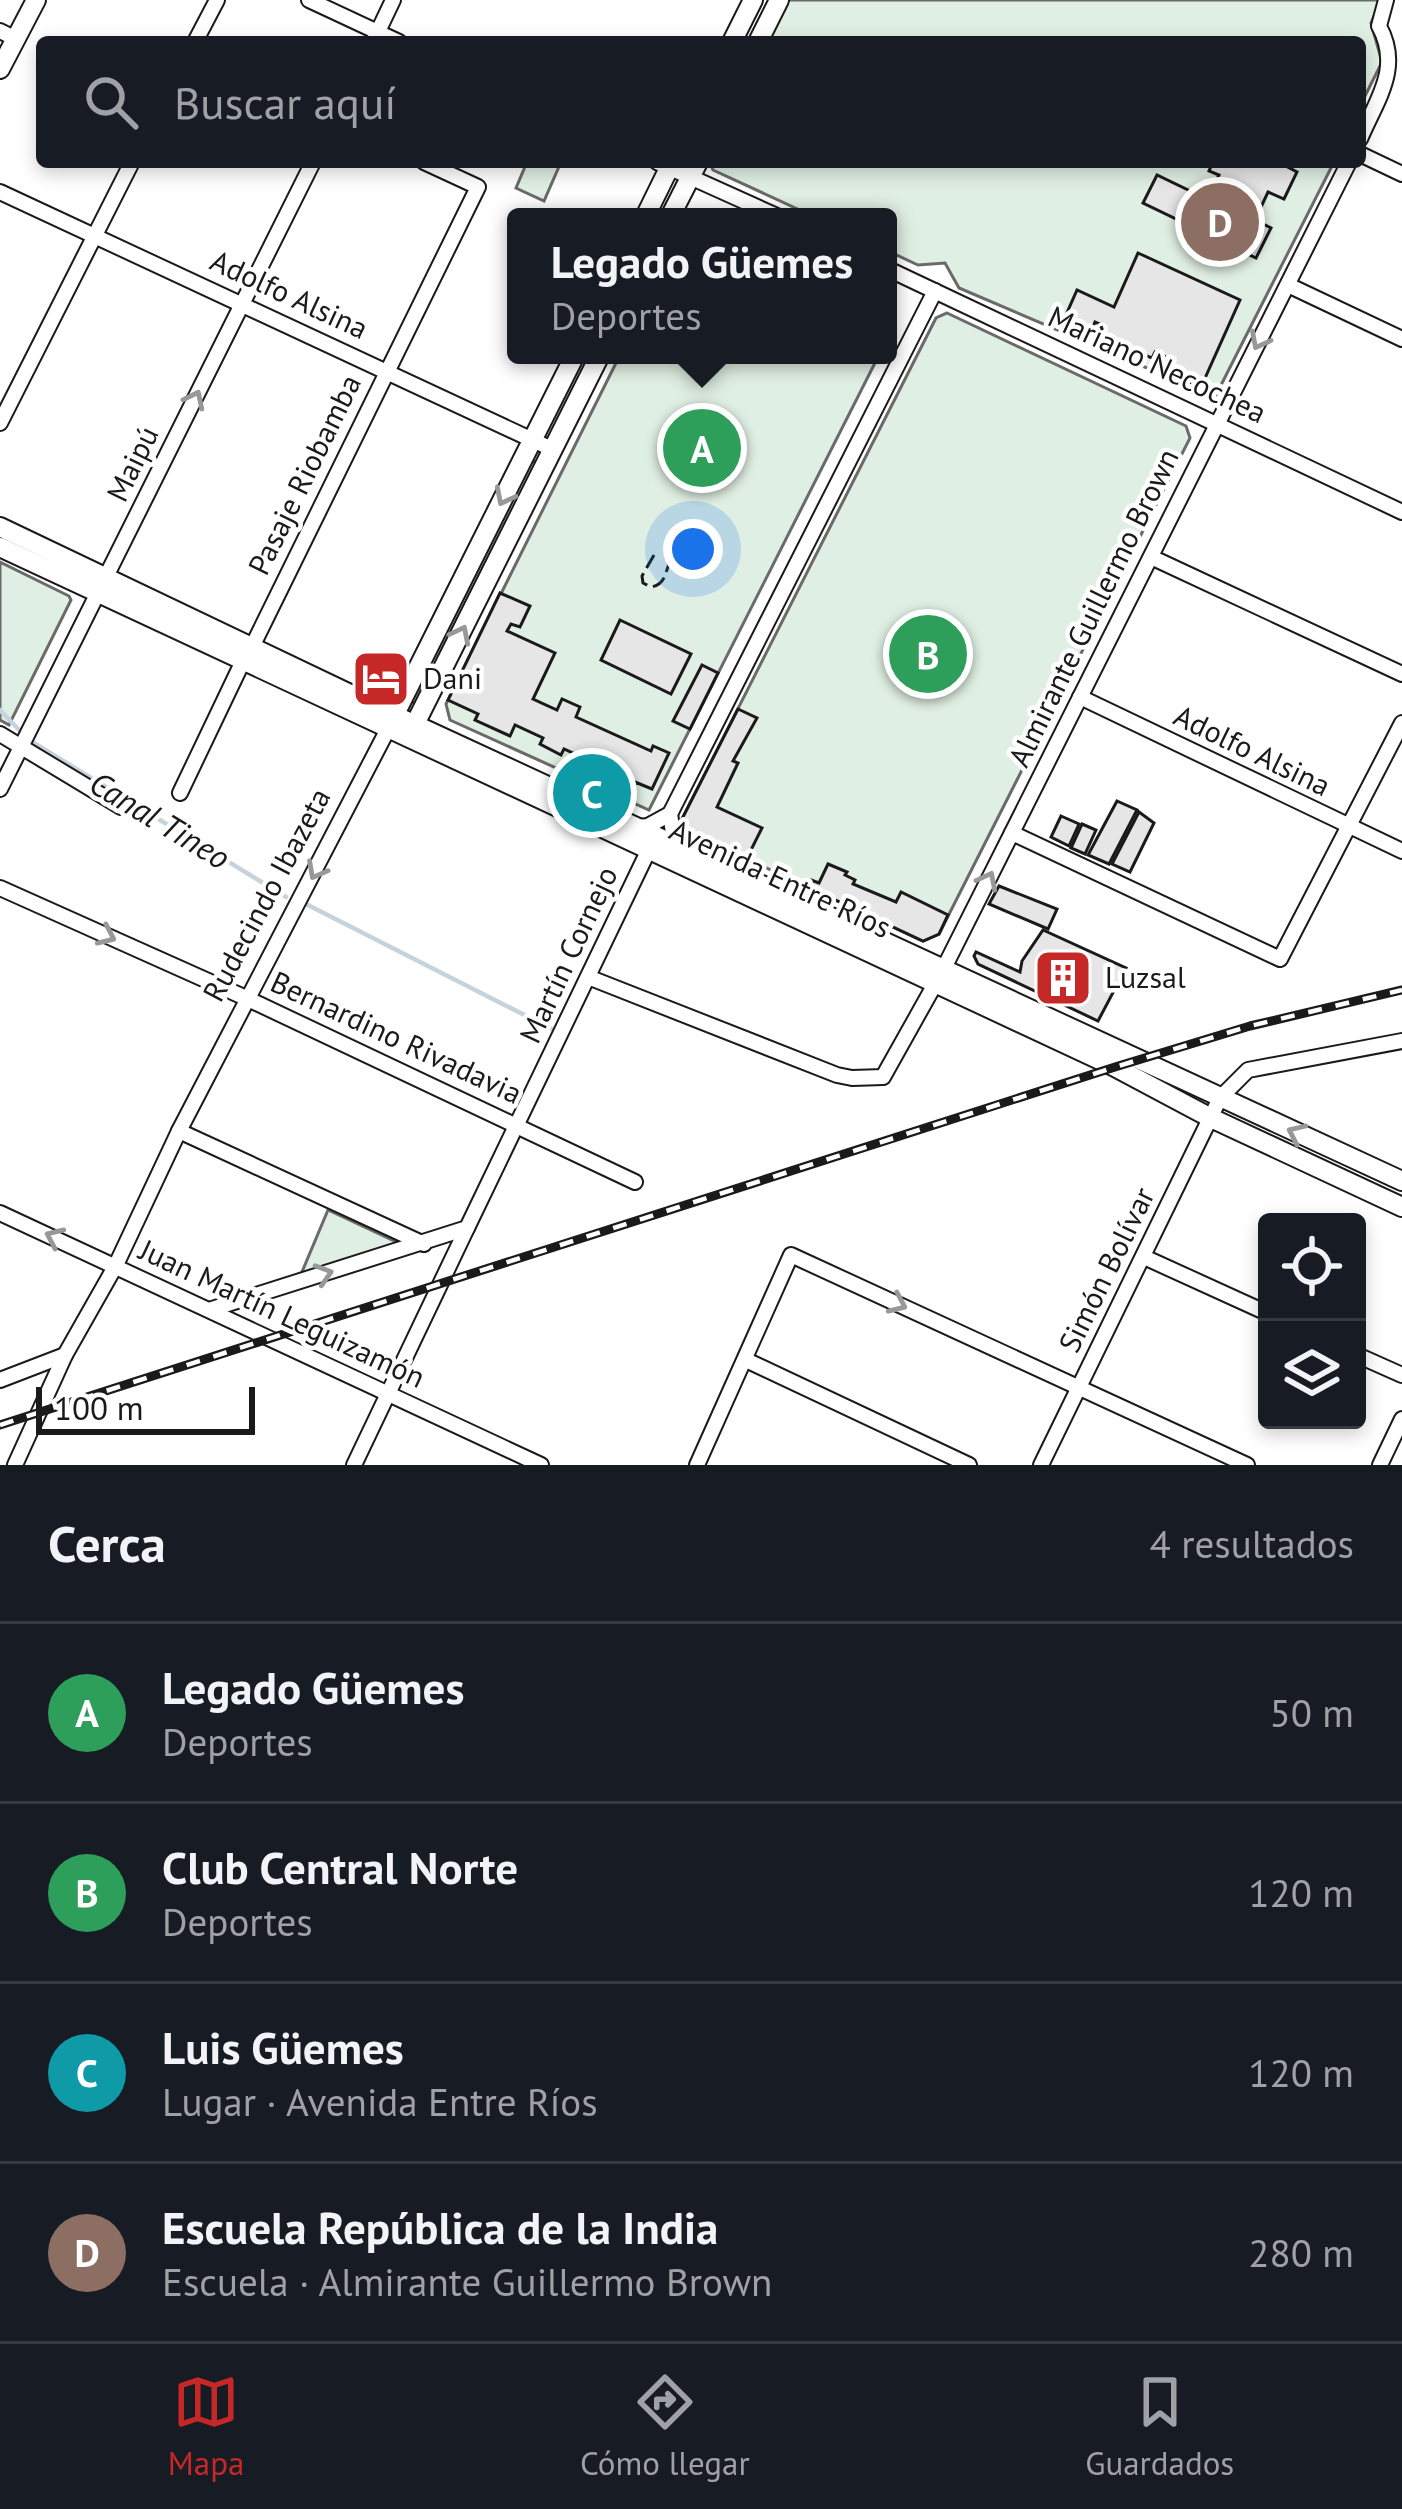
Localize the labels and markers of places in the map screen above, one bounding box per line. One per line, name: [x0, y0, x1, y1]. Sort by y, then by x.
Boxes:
pin: D: [1181, 177, 1259, 267]
pin: A: [663, 403, 741, 493]
pin: B: [889, 609, 967, 699]
hotel icon: Dani: [350, 648, 412, 710]
place label: Dani: [423, 658, 482, 697]
pin: C: [553, 748, 631, 838]
building icon: Luzsal: [1032, 947, 1094, 1009]
place label: Luzsal: [1105, 957, 1186, 996]

